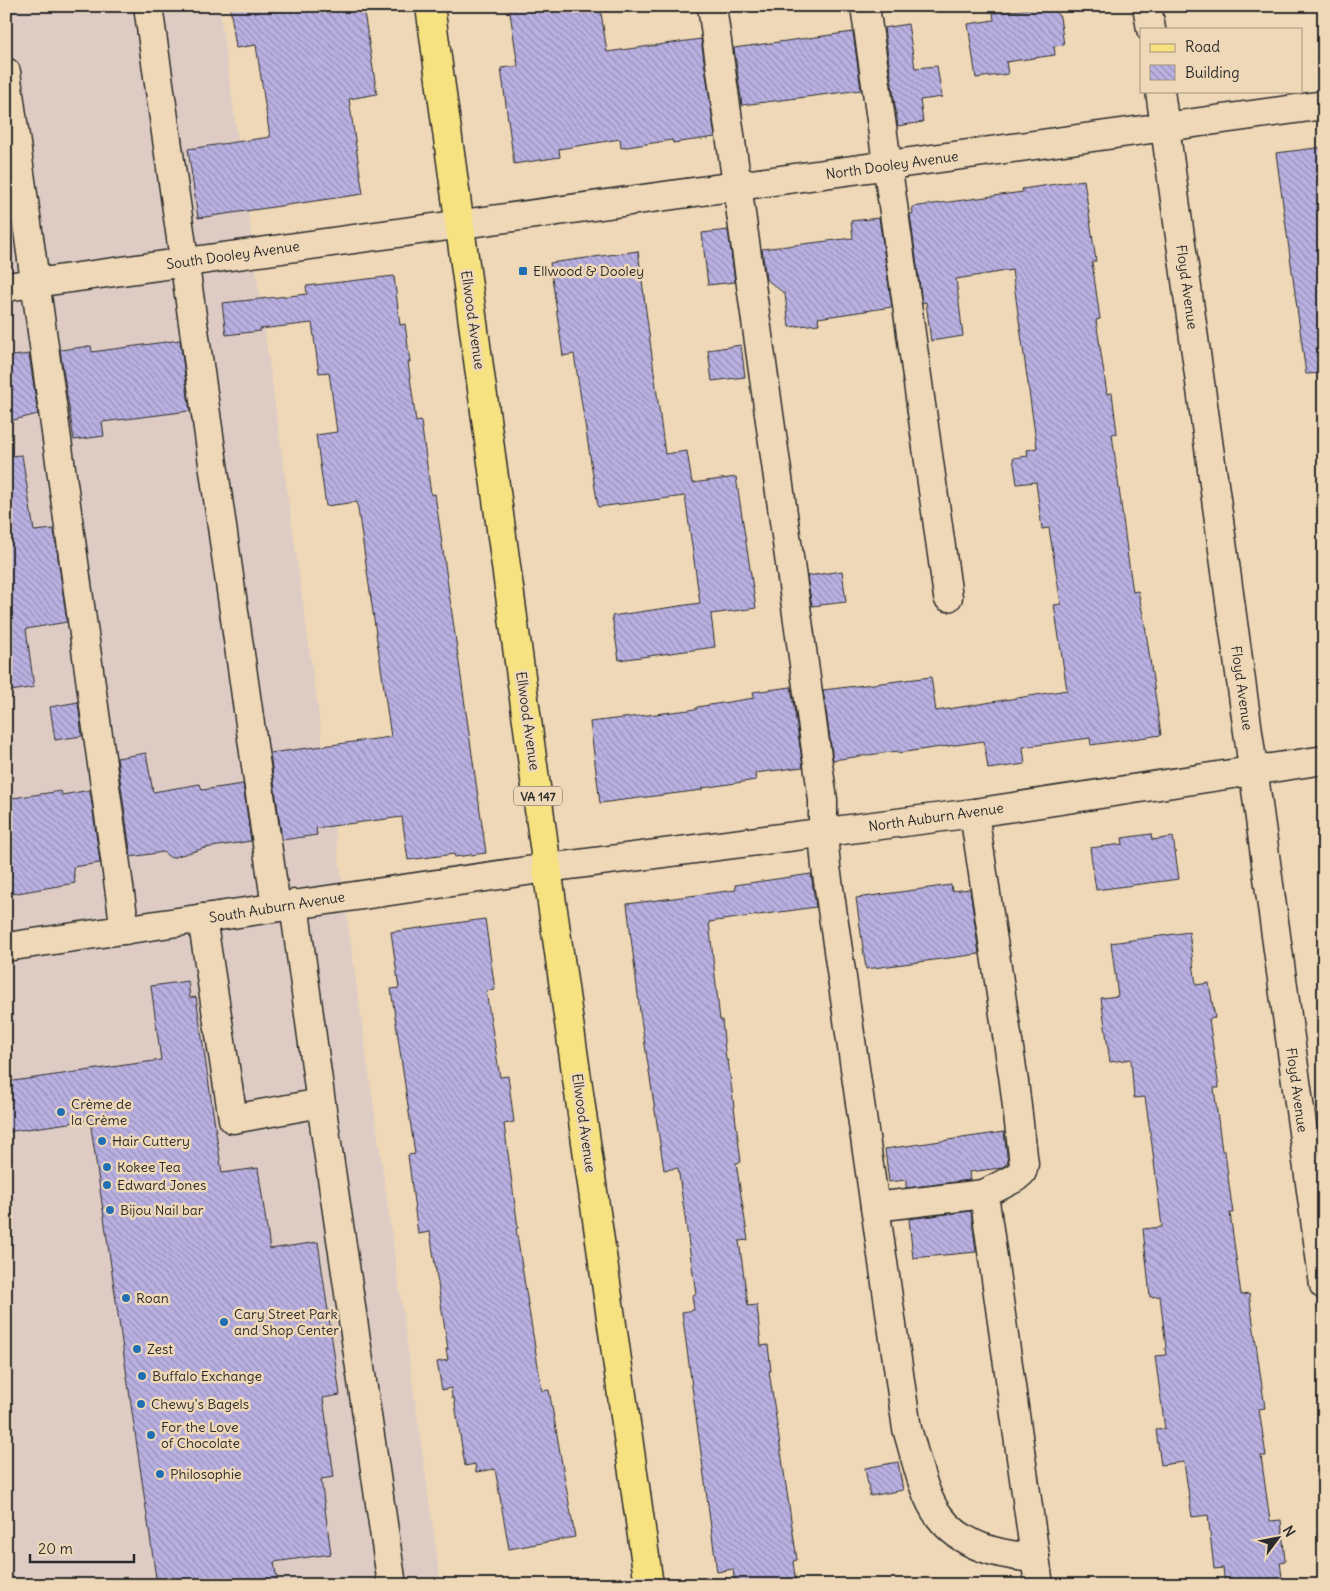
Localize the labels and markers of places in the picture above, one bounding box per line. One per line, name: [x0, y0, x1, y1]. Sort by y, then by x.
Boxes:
place label: Ellwood & Dooley: [533, 262, 644, 280]
marker: Ellwood & Dooley: [517, 265, 529, 277]
place label: Crème de la Crème: [71, 1095, 132, 1129]
marker: Crème de la Crème: [55, 1106, 67, 1118]
place label: Hair Cuttery: [112, 1132, 190, 1150]
marker: Hair Cuttery: [96, 1135, 108, 1147]
place label: Kokee Tea: [117, 1158, 181, 1176]
marker: Kokee Tea: [101, 1161, 113, 1173]
place label: Edward Jones: [117, 1176, 206, 1194]
marker: Edward Jones: [101, 1179, 113, 1191]
place label: Bijou Nail bar: [120, 1201, 204, 1219]
marker: Bijou Nail bar: [104, 1204, 116, 1216]
place label: Roan: [136, 1289, 169, 1307]
marker: Roan: [120, 1292, 132, 1304]
place label: Cary Street Park and Shop Center: [234, 1305, 339, 1339]
marker: Cary Street Park and Shop Center: [218, 1316, 230, 1328]
place label: Zest: [147, 1340, 173, 1358]
marker: Zest: [131, 1343, 143, 1355]
place label: Buffalo Exchange: [152, 1367, 262, 1385]
marker: Buffalo Exchange: [136, 1370, 148, 1382]
place label: Chewy's Bagels: [151, 1395, 249, 1413]
marker: Chewy's Bagels: [135, 1398, 147, 1410]
place label: For the Love of Chocolate: [161, 1418, 240, 1452]
marker: For the Love of Chocolate: [145, 1429, 157, 1441]
place label: Philosophie: [170, 1465, 242, 1483]
marker: Philosophie: [154, 1468, 166, 1480]

